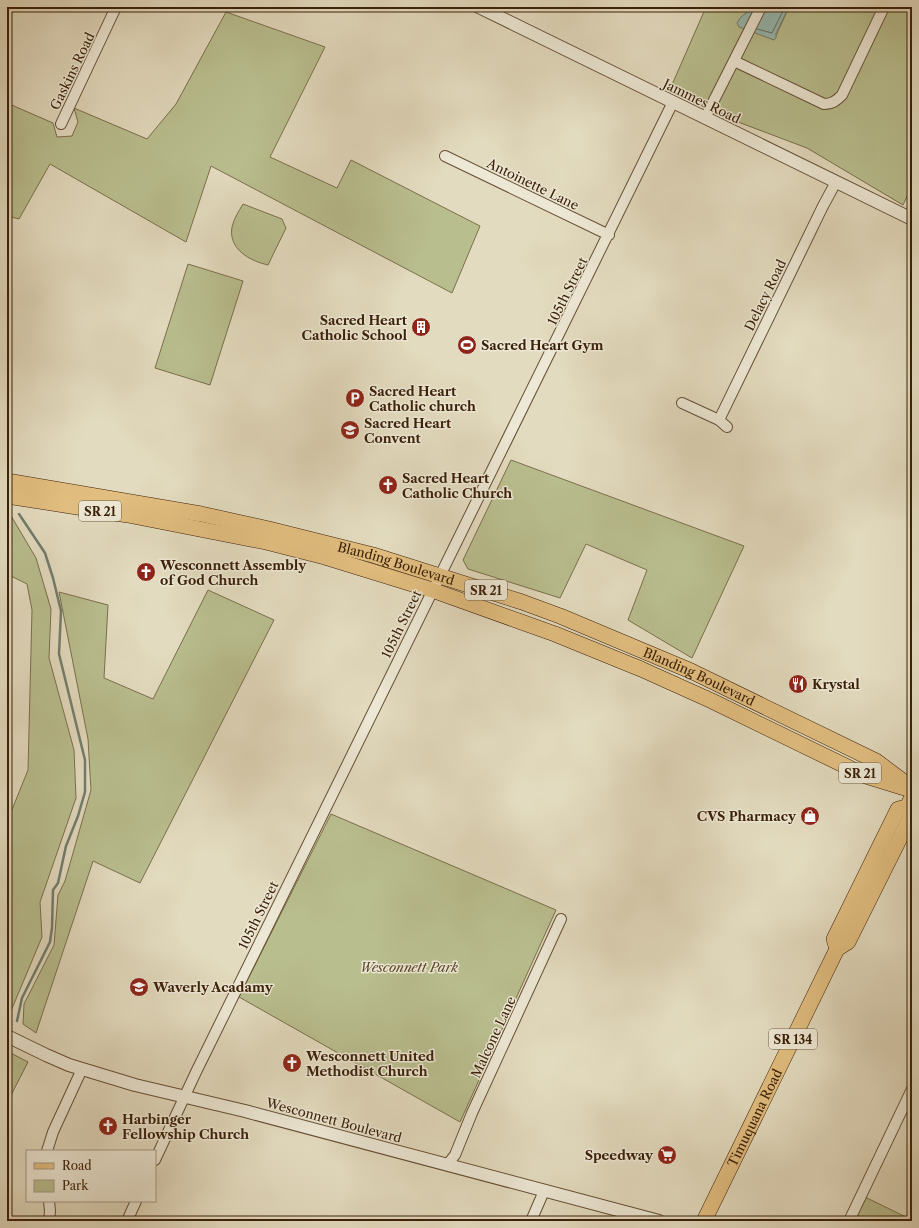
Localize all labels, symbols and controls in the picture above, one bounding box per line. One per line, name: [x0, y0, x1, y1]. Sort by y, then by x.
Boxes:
street label: Gaskins Road: [46, 30, 98, 112]
street label: Jammes Road: [659, 75, 743, 127]
street label: Antoinette Lane: [483, 154, 582, 213]
street label: 105th Street: [544, 254, 591, 328]
street label: Delacy Road: [741, 257, 789, 333]
place label: Sacred Heart Catholic School: [301, 312, 408, 343]
building icon: Sacred Heart Catholic School: [410, 316, 432, 338]
sports icon: Sacred Heart Gym: [456, 334, 478, 356]
place label: Sacred Heart Gym: [481, 337, 603, 353]
place label: Sacred Heart Catholic church: [369, 383, 476, 414]
parking icon: Sacred Heart Catholic church: [344, 387, 366, 409]
place label: Sacred Heart Convent: [364, 415, 452, 446]
school or university icon: Sacred Heart Convent: [339, 419, 361, 441]
place label: Sacred Heart Catholic Church: [402, 470, 512, 501]
church icon: Sacred Heart Catholic Church: [377, 474, 399, 496]
road number: SR 21: [79, 501, 121, 521]
street label: Blanding Boulevard: [336, 538, 456, 588]
place label: Wesconnett Assembly of God Church: [159, 557, 307, 588]
church icon: Wesconnett Assembly of God Church: [135, 561, 157, 583]
road number: SR 21: [465, 580, 507, 600]
street label: 105th Street: [378, 587, 425, 661]
street label: Blanding Boulevard: [641, 644, 758, 709]
restaurant icon: Krystal: [787, 673, 809, 695]
place label: Krystal: [812, 676, 860, 692]
road number: SR 21: [839, 763, 881, 783]
shop icon: CVS Pharmacy: [799, 805, 821, 827]
place label: CVS Pharmacy: [697, 808, 797, 824]
street label: 105th Street: [235, 878, 282, 952]
park label: Wesconnett Park: [360, 959, 458, 975]
school or university icon: Waverly Acadamy: [128, 976, 150, 998]
place label: Waverly Acadamy: [152, 979, 274, 995]
street label: Malcone Lane: [467, 994, 519, 1080]
road number: SR 134: [769, 1029, 817, 1049]
place label: Wesconnett United Methodist Church: [305, 1048, 435, 1079]
church icon: Wesconnett United Methodist Church: [281, 1052, 303, 1074]
street label: Timuquana Road: [724, 1066, 785, 1169]
street label: Wesconnett Boulevard: [263, 1094, 404, 1146]
place label: Harbinger Fellowship Church: [122, 1111, 249, 1142]
church icon: Harbinger Fellowship Church: [97, 1115, 119, 1137]
supermarket icon: Speedway: [656, 1144, 678, 1166]
place label: Speedway: [585, 1147, 654, 1163]
legend: [26, 1150, 156, 1202]
text: Road: [62, 1158, 92, 1173]
text: Park: [62, 1178, 89, 1193]

